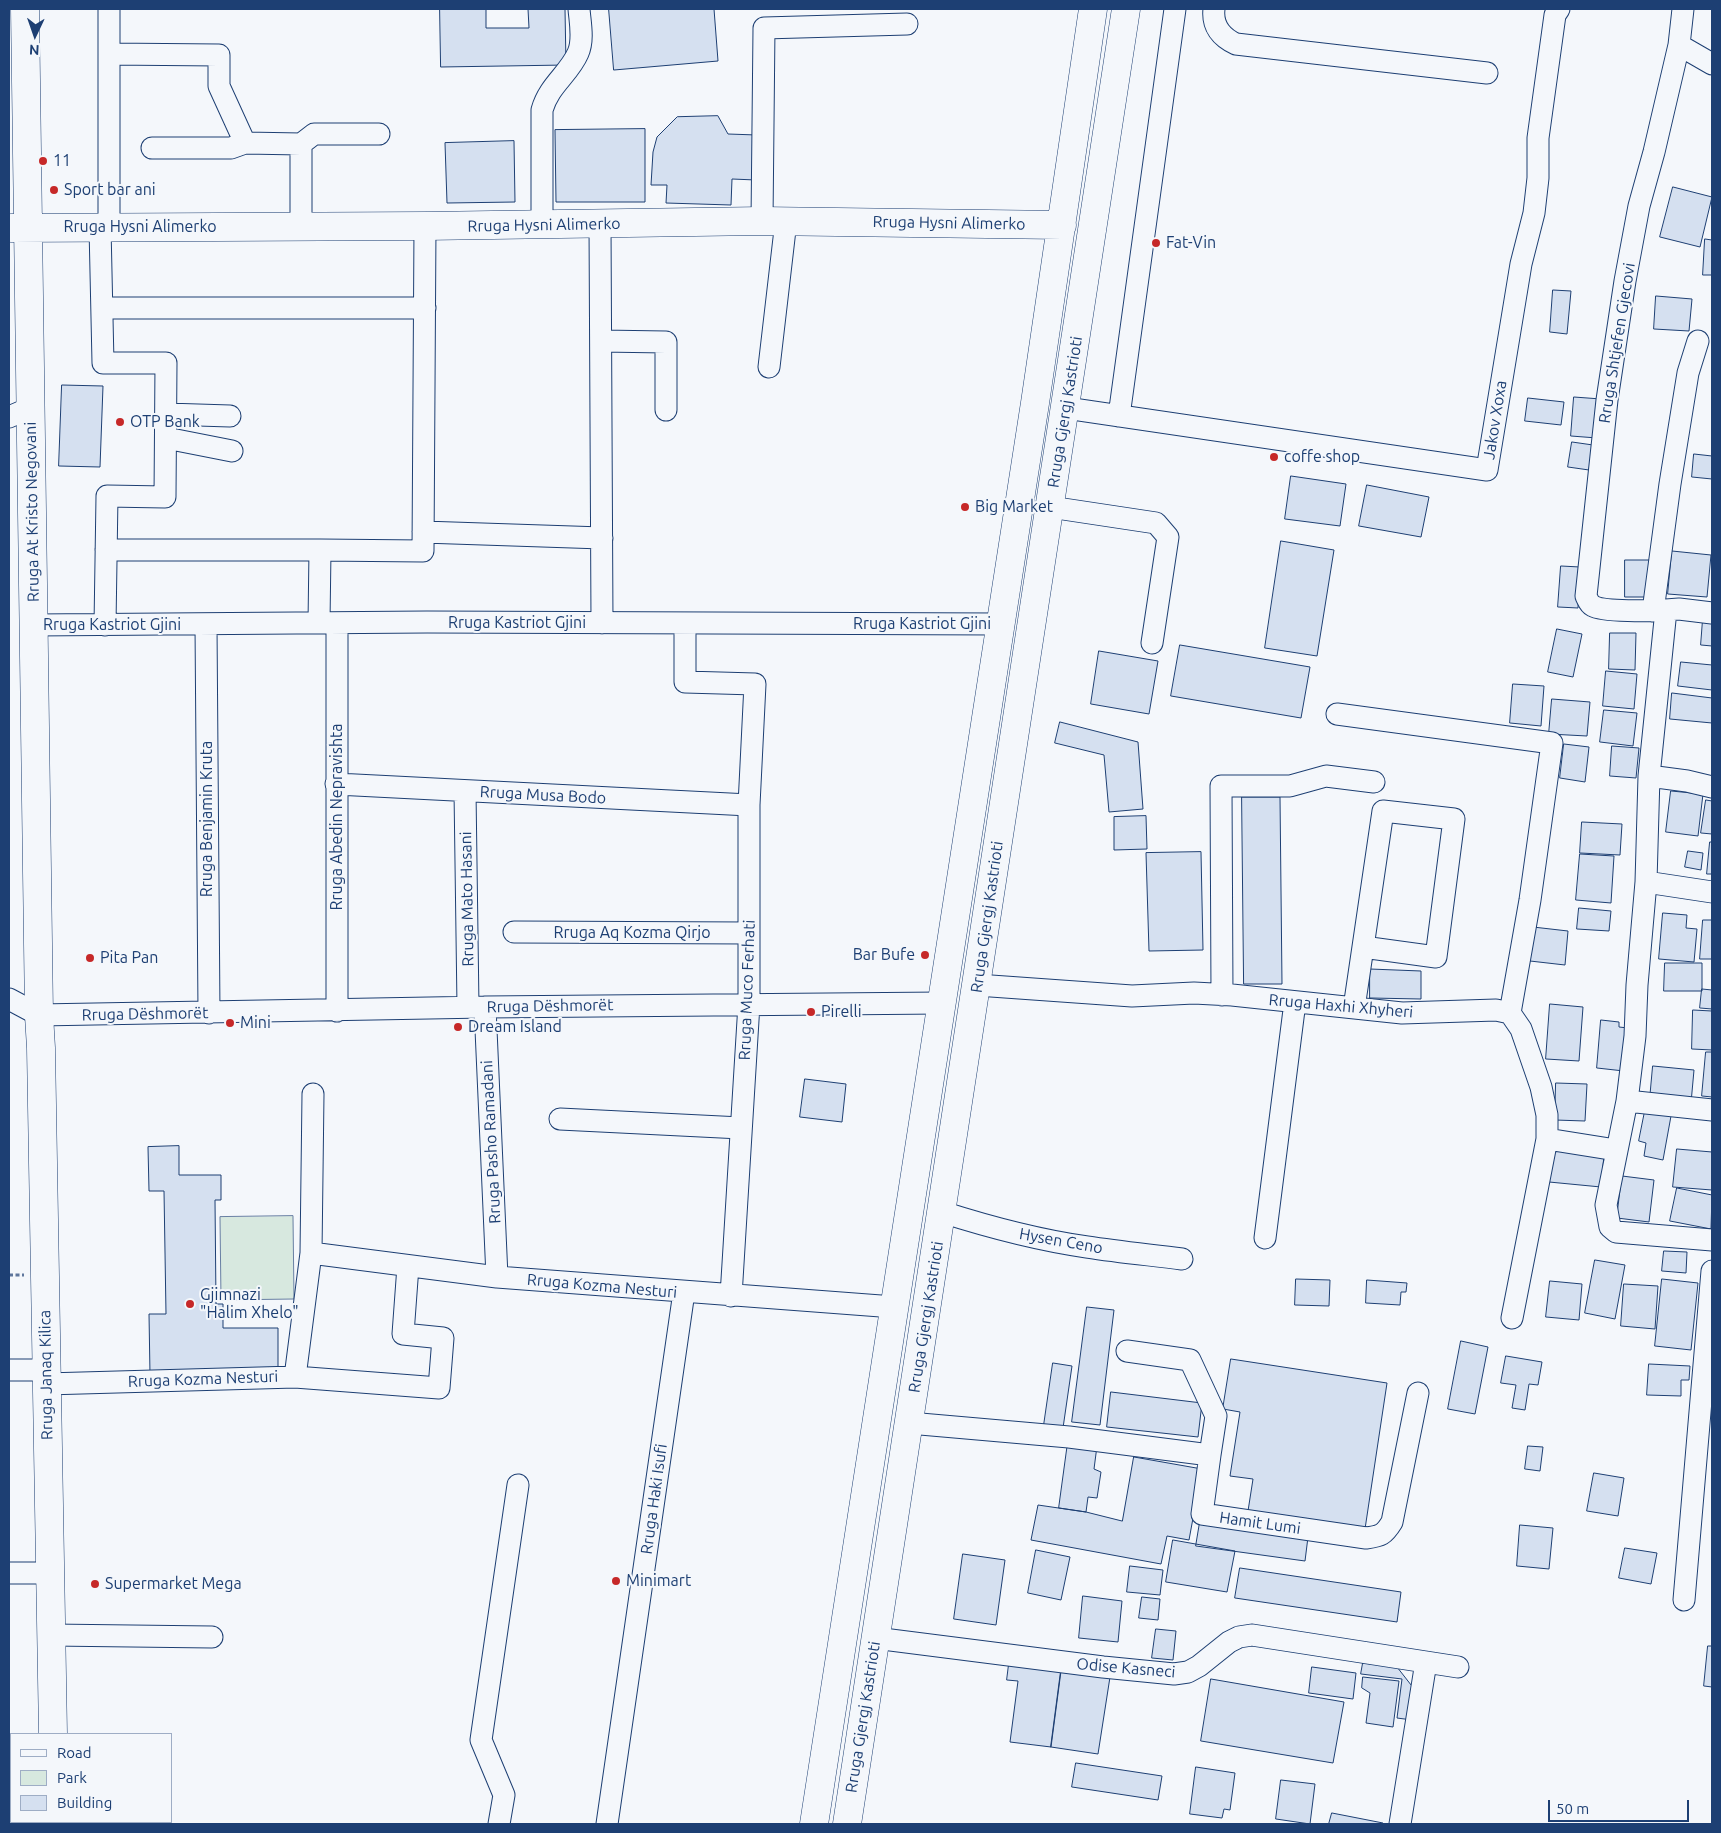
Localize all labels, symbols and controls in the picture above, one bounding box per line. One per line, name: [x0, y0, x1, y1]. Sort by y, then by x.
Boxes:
north arrow: [10, 10, 60, 60]
text: N: [29, 42, 40, 58]
place label: 11: [53, 151, 71, 171]
marker: 11: [37, 155, 49, 167]
place label: Sport bar ani: [64, 180, 156, 200]
marker: Sport bar ani: [48, 184, 60, 196]
street label: Rruga Hysni Alimerko: [872, 212, 1026, 234]
street label: Rruga Hysni Alimerko: [467, 214, 621, 236]
street label: Rruga Hysni Alimerko: [63, 217, 217, 237]
place label: Fat-Vin: [1166, 233, 1216, 253]
marker: Fat-Vin: [1150, 237, 1162, 249]
street label: Rruga Shtjefen Gjecovi: [1595, 261, 1639, 425]
street label: Rruga Gjergj Kastrioti: [1044, 335, 1086, 489]
street label: Jakov Xoxa: [1479, 379, 1511, 461]
place label: OTP Bank: [130, 412, 200, 432]
marker: OTP Bank: [114, 416, 126, 428]
street label: Rruga At Kristo Negovani: [21, 422, 43, 602]
place label: coffe shop: [1284, 447, 1360, 467]
marker: coffe shop: [1268, 451, 1280, 463]
place label: Big Market: [975, 497, 1053, 517]
marker: Big Market: [959, 501, 971, 513]
street label: Rruga Kastriot Gjini: [448, 613, 586, 633]
street label: Rruga Kastriot Gjini: [853, 614, 991, 634]
street label: Rruga Kastriot Gjini: [43, 615, 181, 635]
street label: Rruga Abedin Nepravishta: [327, 723, 347, 911]
street label: Rruga Benjamin Kruta: [197, 741, 217, 897]
street label: Rruga Musa Bodo: [479, 782, 607, 808]
street label: Rruga Mato Hasani: [456, 831, 478, 967]
street label: Rruga Gjergj Kastrioti: [967, 840, 1007, 994]
street label: Rruga Muco Ferhati: [735, 919, 759, 1061]
street label: Rruga Aq Kozma Qirjo: [553, 923, 711, 943]
place label: Bar Bufe: [853, 945, 915, 965]
place label: Pita Pan: [100, 948, 158, 968]
marker: Bar Bufe: [919, 949, 931, 961]
marker: Pita Pan: [84, 952, 96, 964]
street label: Rruga Haxhi Xhyheri: [1268, 990, 1414, 1022]
street label: Rruga Dëshmorët: [486, 995, 614, 1017]
place label: Pirelli: [821, 1002, 862, 1022]
street label: Rruga Dëshmorët: [81, 1003, 209, 1025]
marker: Pirelli: [805, 1006, 817, 1018]
place label: Mini: [240, 1013, 271, 1033]
marker: Mini: [224, 1017, 236, 1029]
place label: Dream Island: [468, 1017, 562, 1037]
marker: Dream Island: [452, 1021, 464, 1033]
street label: Rruga Pasho Ramadani: [477, 1060, 505, 1224]
street label: Hysen Ceno: [1018, 1224, 1104, 1258]
street label: Rruga Gjergj Kastrioti: [905, 1240, 947, 1394]
street label: Rruga Kozma Nesturi: [526, 1270, 678, 1302]
place label: Gjimnazi "Halim Xhelo": [200, 1285, 299, 1323]
marker: Gjimnazi "Halim Xhelo": [184, 1298, 196, 1310]
street label: Rruga Janaq Kilica: [35, 1310, 57, 1440]
street label: Rruga Kozma Nesturi: [127, 1367, 279, 1391]
street label: Rruga Haki Isufi: [637, 1442, 671, 1556]
street label: Hamit Lumi: [1218, 1508, 1302, 1538]
place label: Minimart: [626, 1571, 691, 1591]
place label: Supermarket Mega: [105, 1574, 242, 1594]
marker: Minimart: [610, 1575, 622, 1587]
marker: Supermarket Mega: [89, 1578, 101, 1590]
street label: Rruga Gjergj Kastrioti: [842, 1640, 884, 1794]
street label: Odise Kasneci: [1076, 1654, 1176, 1682]
legend: [10, 1733, 172, 1823]
text: Road: [57, 1744, 92, 1761]
text: Park: [57, 1769, 87, 1786]
scale bar: [1551, 1790, 1692, 1822]
text: Building: [57, 1794, 112, 1811]
text: 50 m: [1556, 1800, 1589, 1817]

